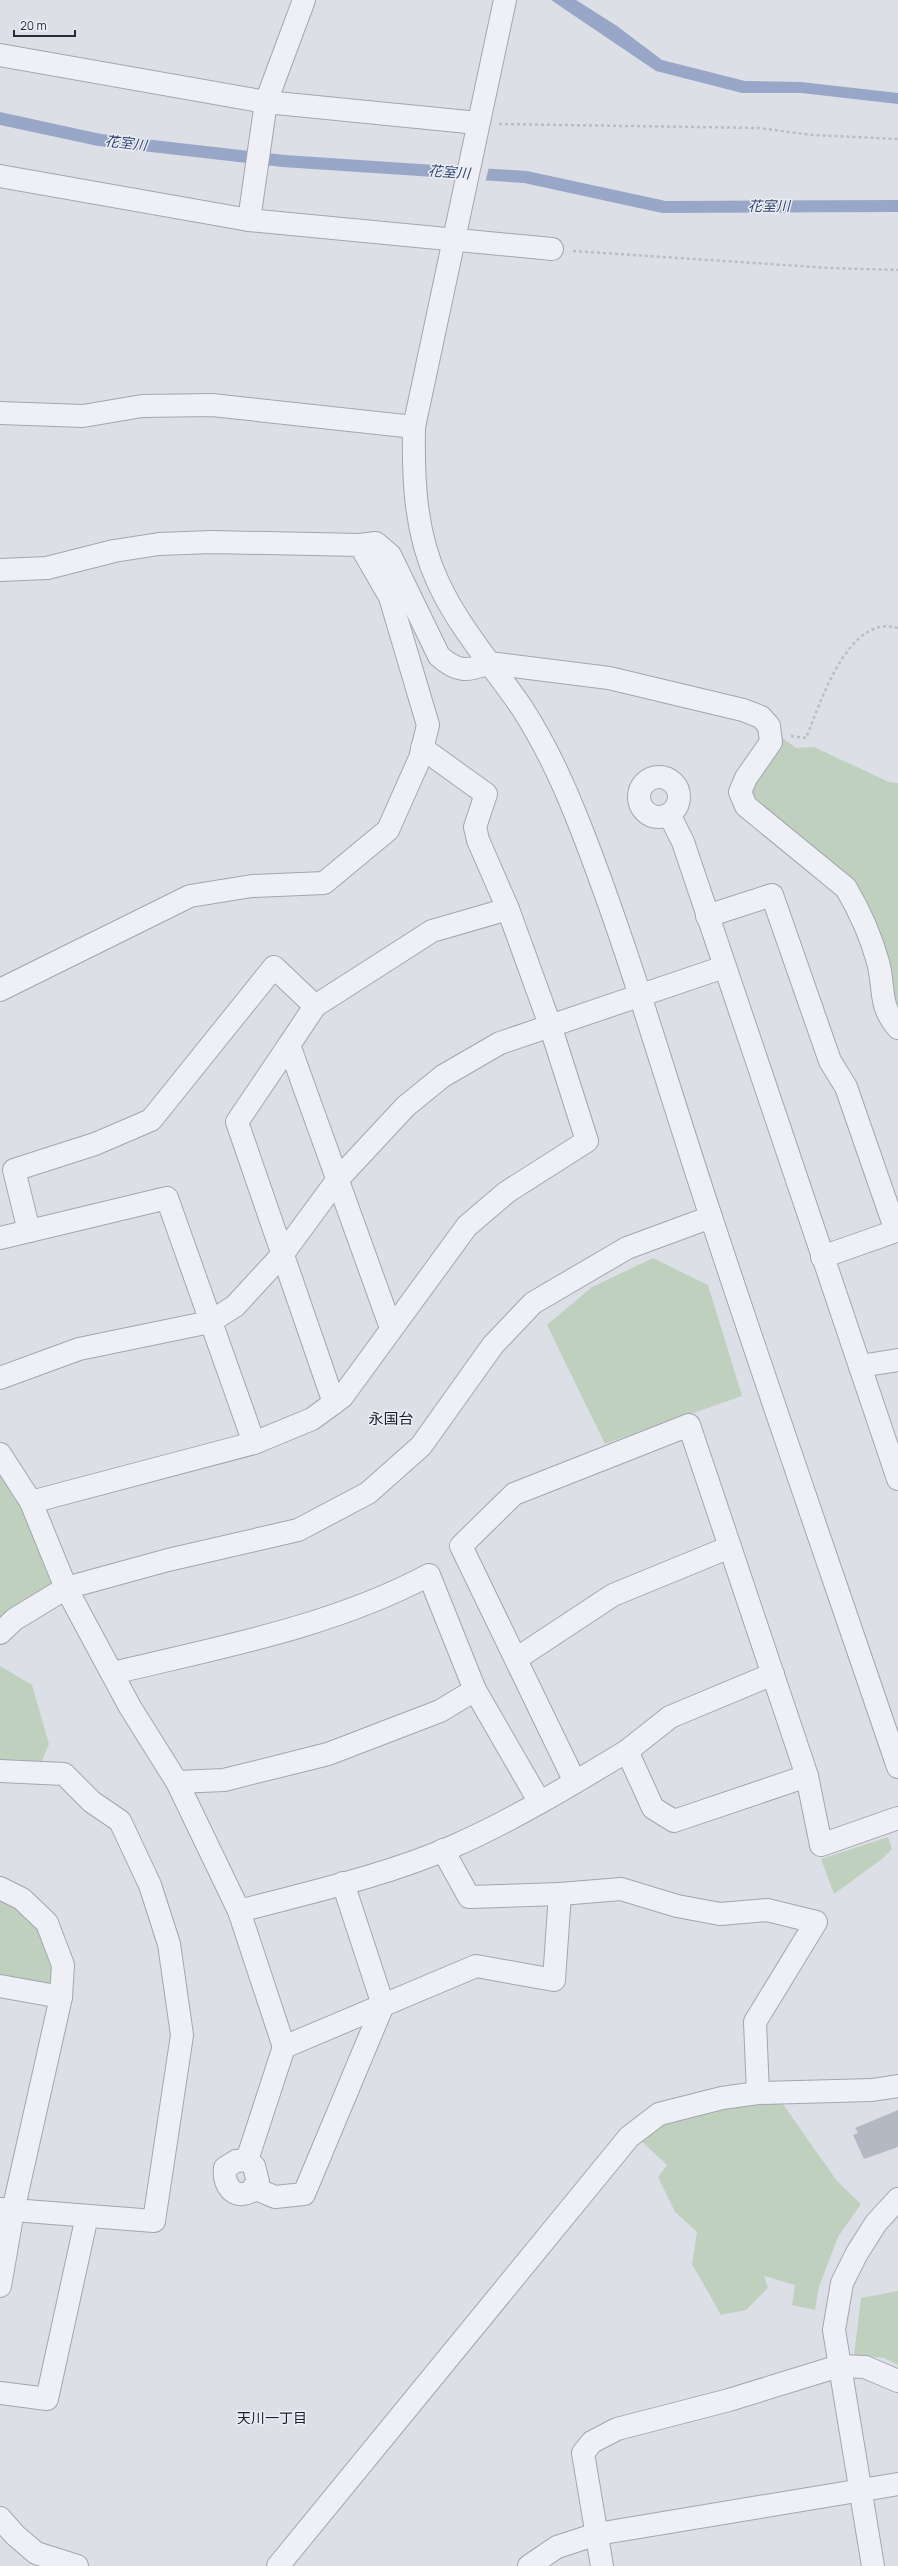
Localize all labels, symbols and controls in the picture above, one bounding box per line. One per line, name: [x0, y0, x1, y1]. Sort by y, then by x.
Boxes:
scale bar: [14, 12, 75, 38]
text: 20 m: [20, 17, 47, 34]
water label: 花室川: [104, 131, 150, 155]
water label: 花室川: [427, 161, 473, 183]
water label: 花室川: [748, 196, 792, 215]
district label: 永国台: [368, 1408, 414, 1429]
district label: 天川一丁目: [237, 2408, 307, 2427]

